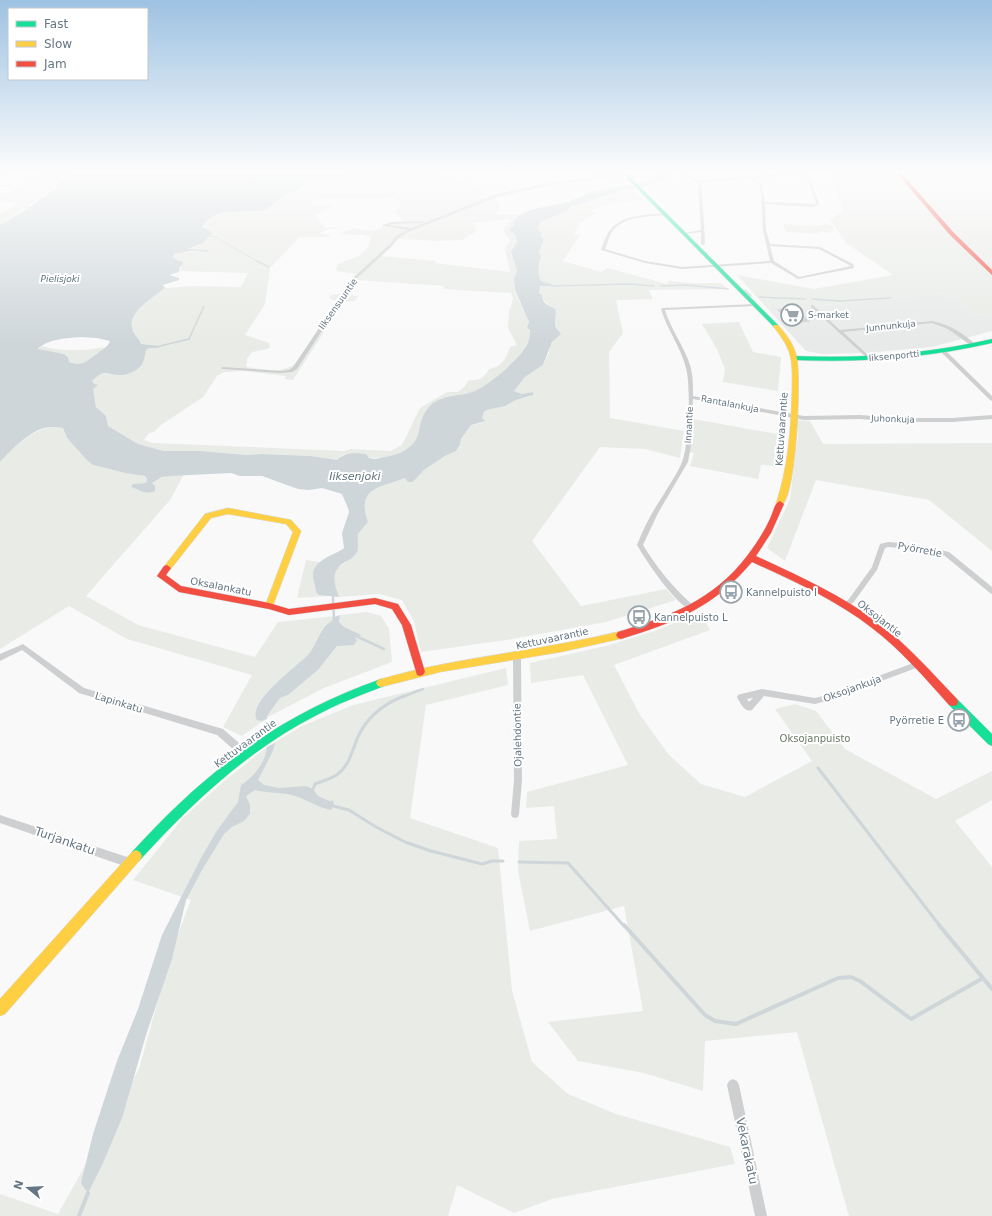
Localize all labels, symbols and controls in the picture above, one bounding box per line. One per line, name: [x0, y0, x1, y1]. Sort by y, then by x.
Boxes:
legend: [8, 8, 148, 80]
text: Fast: [44, 17, 68, 31]
text: Slow: [44, 37, 72, 51]
text: Jam: [43, 57, 67, 71]
water label: Pielisjoki: [41, 274, 80, 284]
street label: Iiksensuuntie: [317, 276, 359, 331]
supermarket icon: S-market: [779, 302, 805, 328]
place label: S-market: [808, 310, 849, 320]
street label: Junnunkuja: [865, 318, 916, 334]
street label: Iiksenportti: [868, 349, 920, 363]
street label: Kettuvaarantie: [773, 392, 790, 466]
street label: Rantalankuja: [700, 393, 760, 415]
street label: Innantie: [683, 406, 695, 444]
street label: Juhonkuja: [870, 413, 915, 425]
water label: Iiksenjoki: [329, 470, 381, 483]
street label: Pyörretie: [897, 540, 943, 559]
street label: Oksalankatu: [189, 575, 253, 598]
bus stop icon: Kannelpuisto I: [718, 579, 744, 605]
place label: Kannelpuisto I: [746, 587, 817, 598]
street label: Oksojantie: [855, 598, 904, 639]
bus stop icon: Kannelpuisto L: [626, 604, 652, 630]
place label: Kannelpuisto L: [654, 612, 728, 623]
street label: Kettuvaarantie: [515, 625, 589, 652]
street label: Oksojankuja: [822, 673, 883, 704]
street label: Lapinkatu: [94, 690, 144, 715]
street label: Ojalehdontie: [511, 703, 524, 767]
bus stop icon: Pyörretie E: [946, 707, 972, 733]
place label: Pyörretie E: [890, 715, 944, 726]
street label: Kettuvaarantie: [212, 717, 278, 770]
park label: Oksojanpuisto: [780, 733, 850, 744]
street label: Turjankatu: [32, 824, 97, 858]
street label: Vekarakatu: [733, 1117, 761, 1185]
north arrow: [8, 1168, 48, 1208]
text: N: [11, 1179, 27, 1191]

